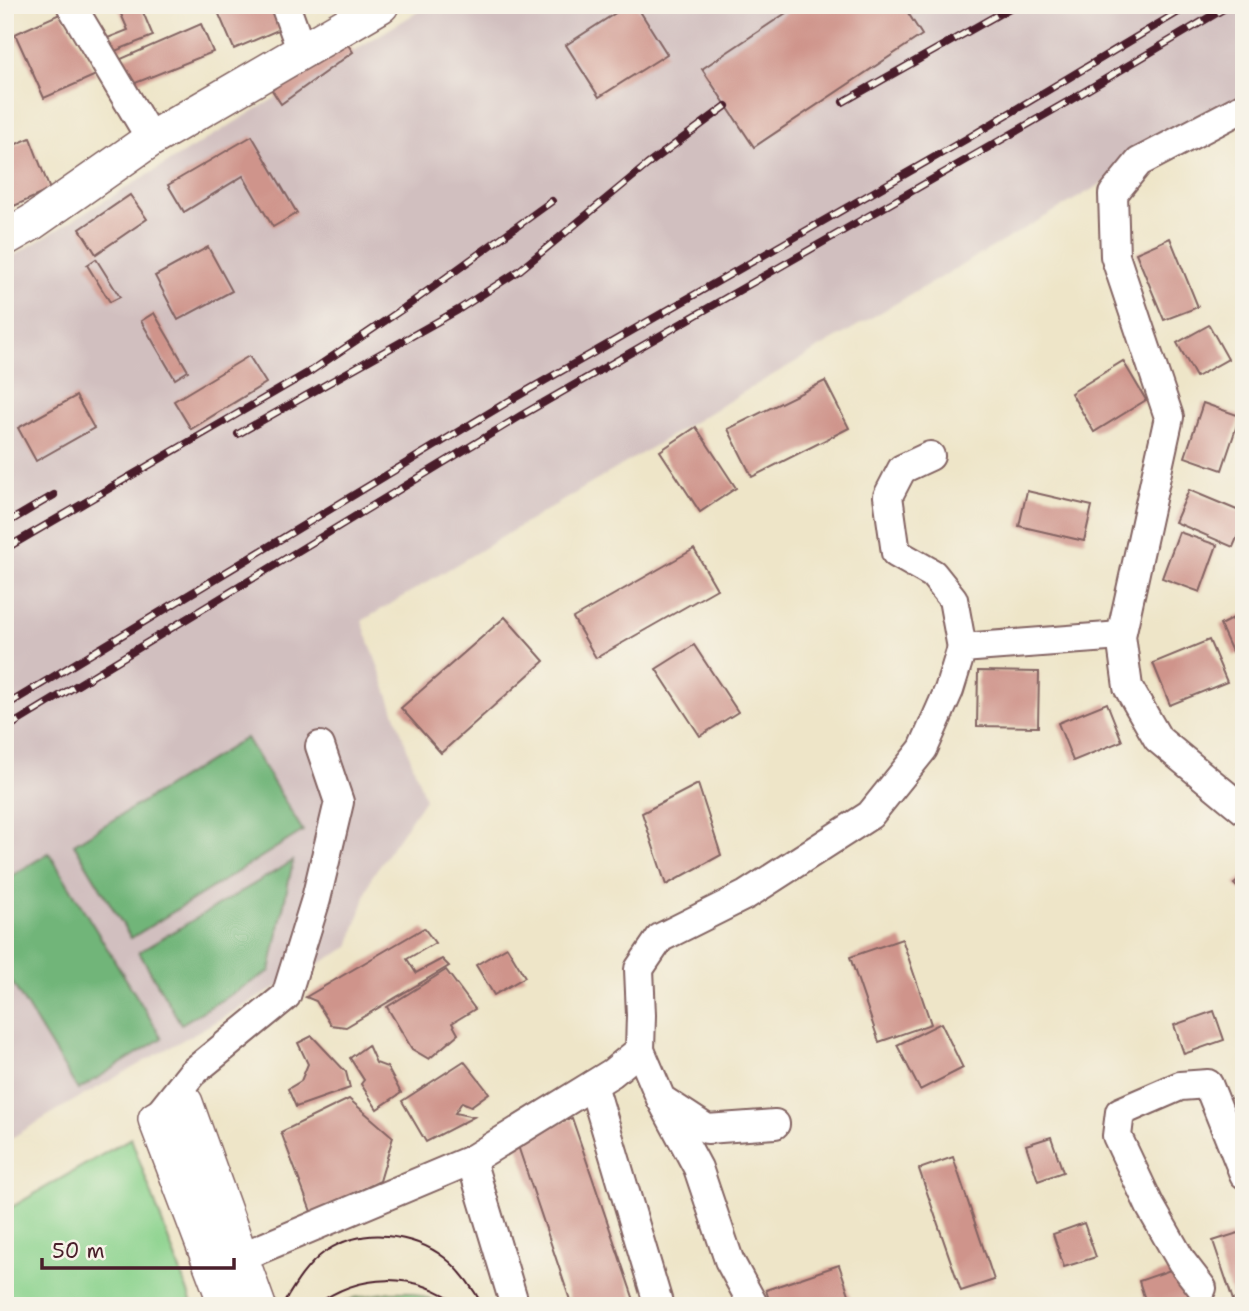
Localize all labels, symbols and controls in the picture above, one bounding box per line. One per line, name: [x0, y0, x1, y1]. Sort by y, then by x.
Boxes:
scale bar: [42, 1227, 234, 1271]
text: 50 m: [52, 1237, 105, 1265]

